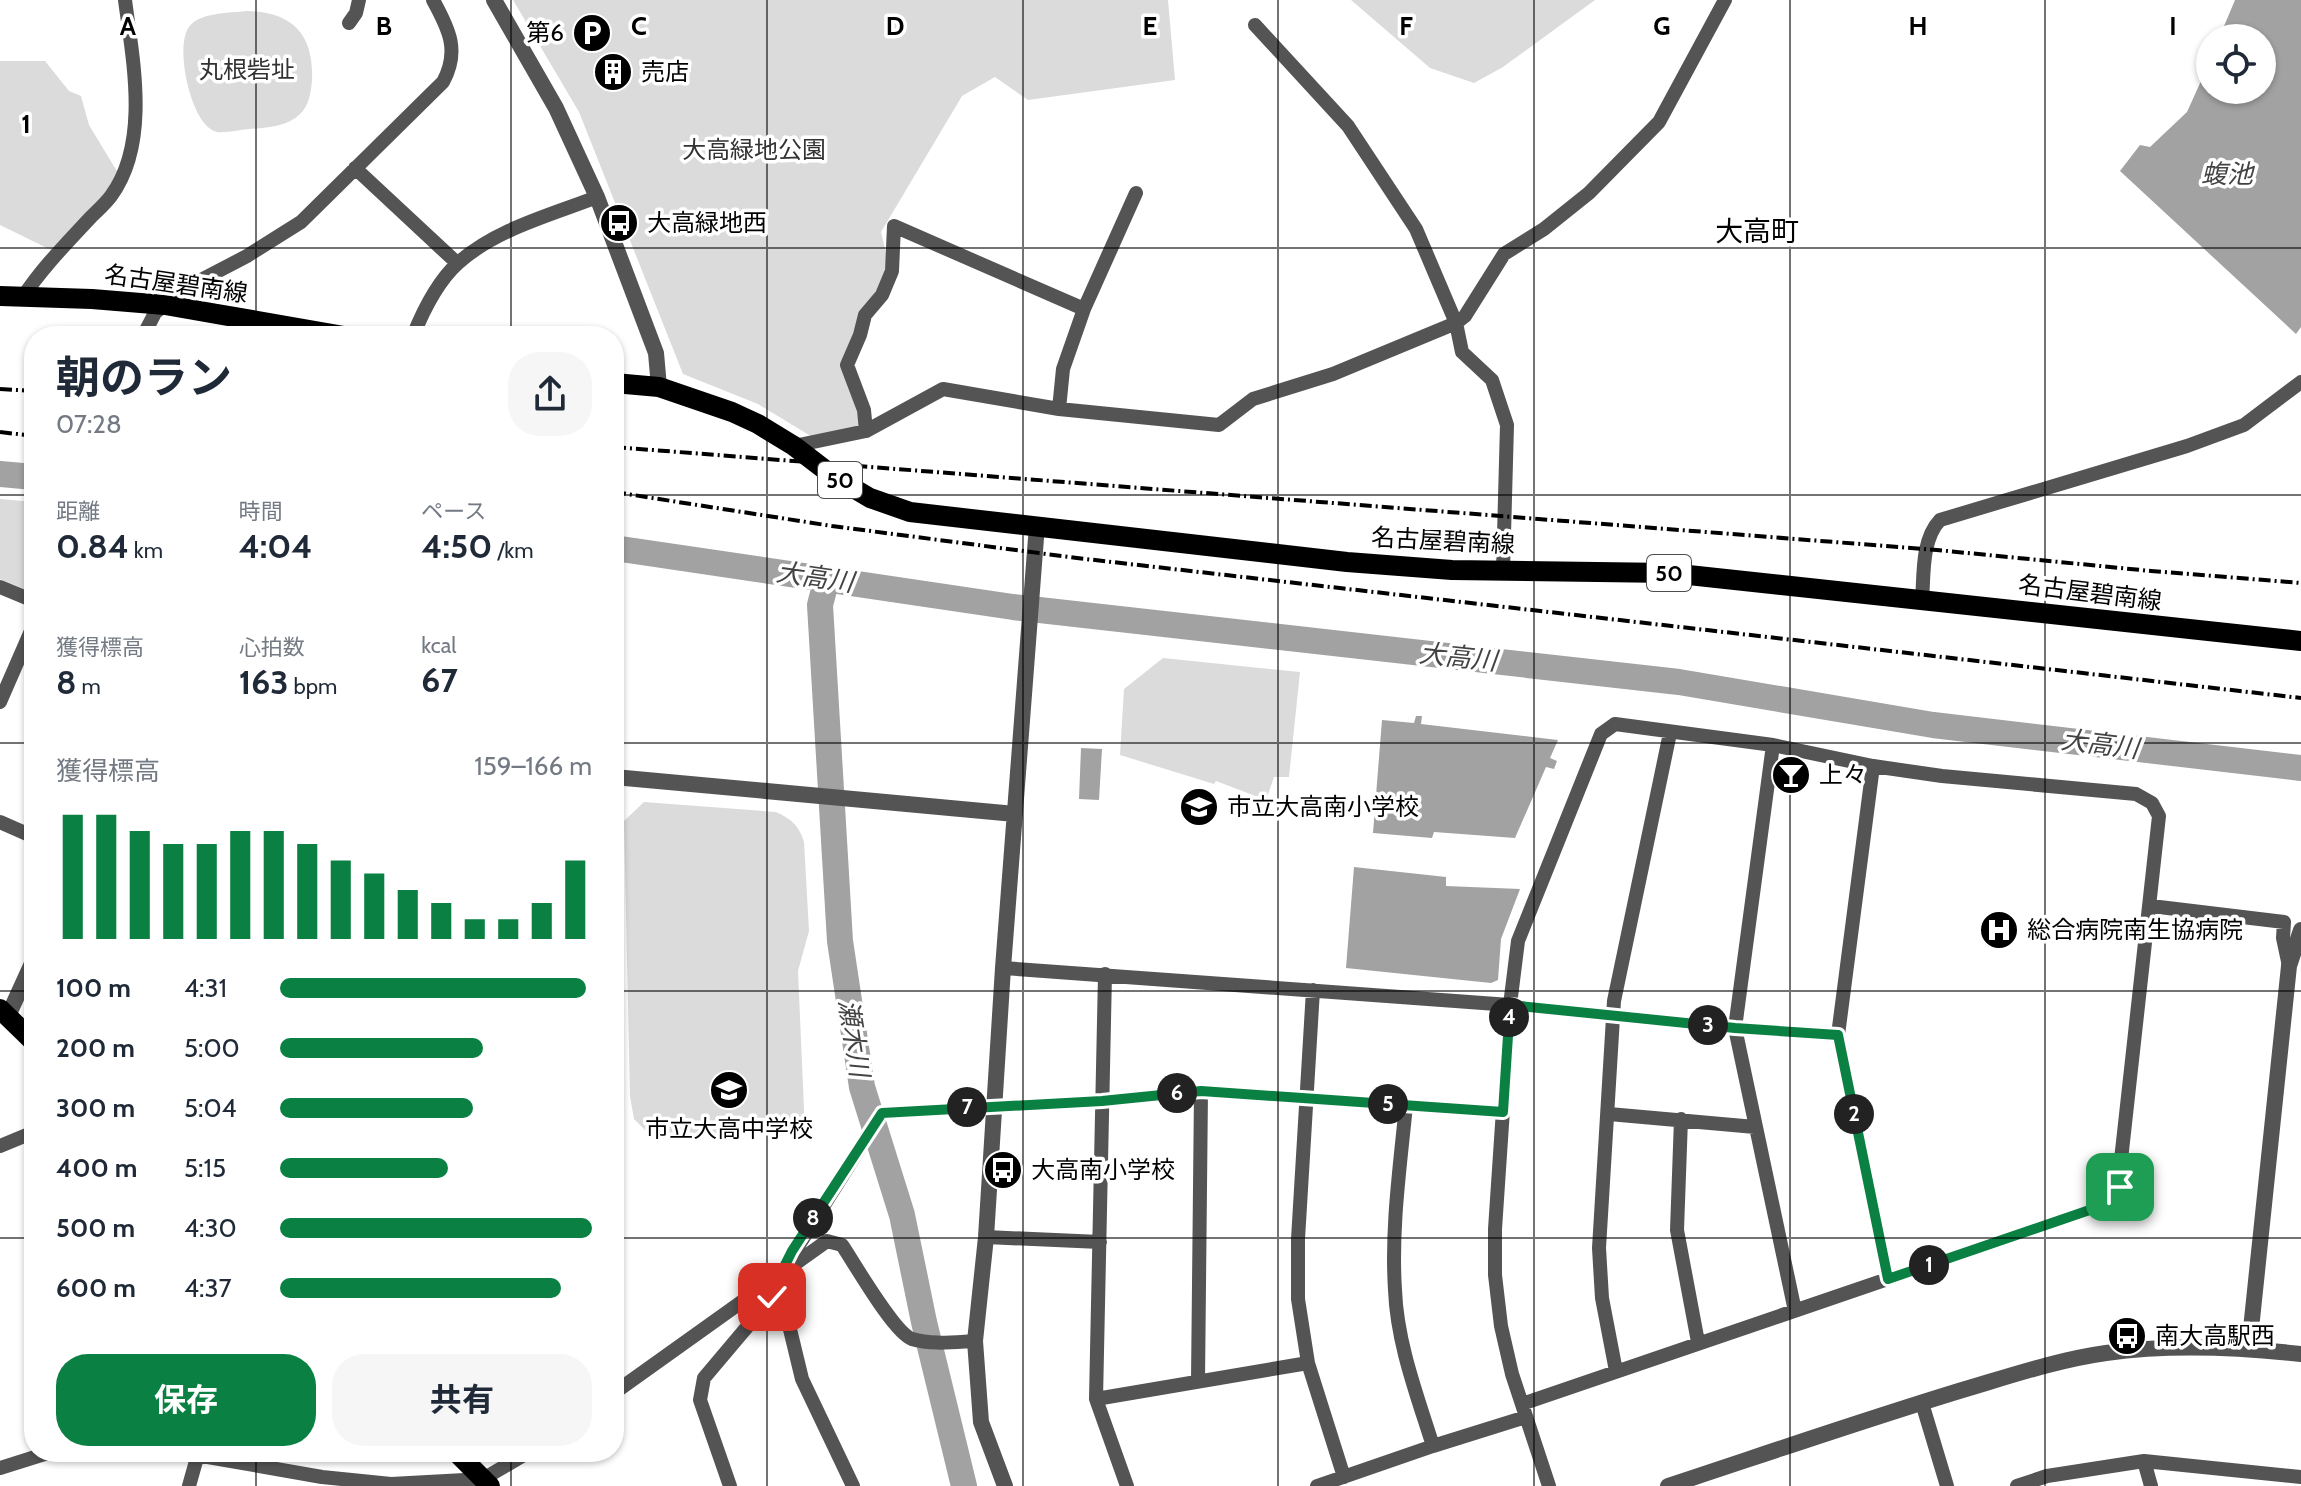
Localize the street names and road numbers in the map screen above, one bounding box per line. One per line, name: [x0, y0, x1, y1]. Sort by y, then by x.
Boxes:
street label: 名古屋碧南線: [103, 259, 249, 308]
road number: 50: [818, 462, 862, 498]
street label: 名古屋碧南線: [1370, 522, 1516, 559]
road number: 50: [1647, 555, 1691, 591]
street label: 名古屋碧南線: [2017, 569, 2163, 616]

